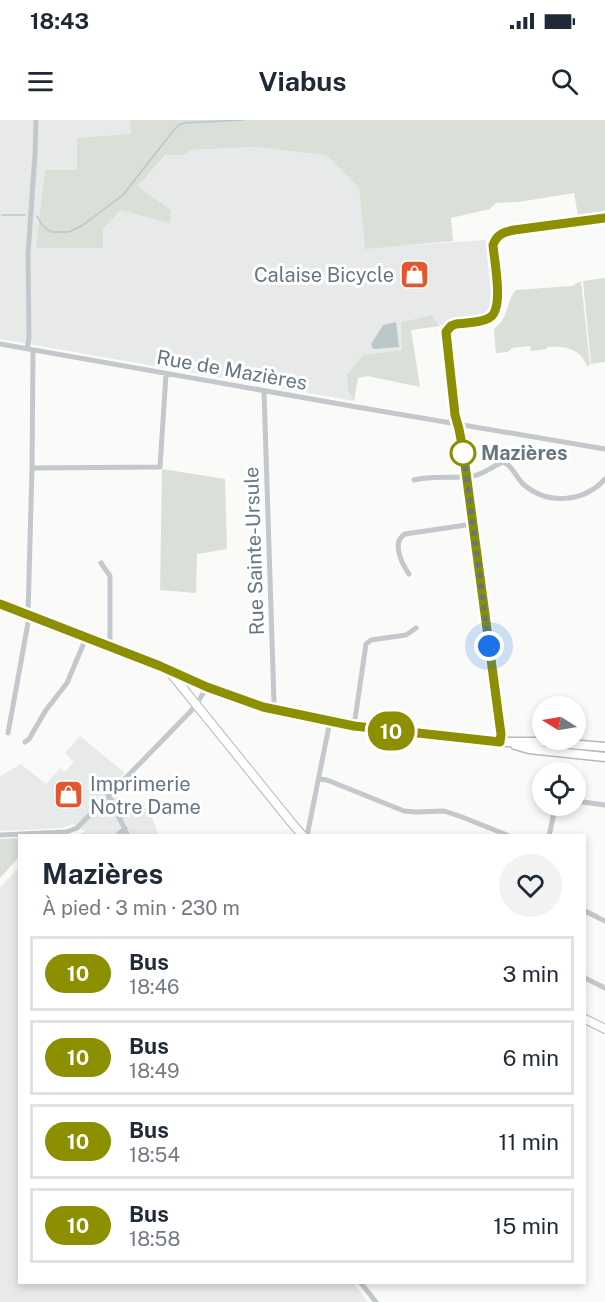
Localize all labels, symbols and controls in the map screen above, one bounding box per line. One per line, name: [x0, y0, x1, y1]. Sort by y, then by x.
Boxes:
text: 18:43: [30, 8, 89, 34]
icon: menu: [24, 65, 57, 98]
text: Viabus: [258, 65, 347, 97]
icon: search: [548, 65, 581, 98]
shop icon: Calaise Bicycle: [399, 259, 431, 291]
place label: Calaise Bicycle: [254, 263, 394, 287]
street label: Rue de Mazières: [155, 345, 309, 395]
marker: Mazières: [450, 440, 476, 466]
place label: Mazières: [481, 441, 568, 465]
street label: Rue Sainte-Ursule: [239, 466, 269, 636]
your location: [474, 631, 504, 661]
north arrow: [532, 696, 586, 750]
map controls: [532, 696, 586, 816]
line badge: 10: [364, 712, 418, 750]
text: 10: [380, 719, 402, 744]
button: locate: [532, 762, 586, 816]
place label: Imprimerie Notre Dame: [90, 772, 201, 819]
shop icon: Imprimerie Notre Dame: [53, 779, 85, 811]
button: heart: [499, 854, 562, 917]
text: Mazières: [42, 857, 163, 890]
text: À pied · 3 min · 230 m: [42, 896, 240, 920]
text: Bus: [129, 949, 169, 975]
text: 10: [67, 961, 89, 986]
text: 3 min: [502, 961, 559, 987]
text: 18:46: [129, 975, 180, 999]
text: Bus: [129, 1033, 169, 1059]
text: 10: [67, 1045, 89, 1070]
text: 6 min: [503, 1045, 559, 1071]
text: 18:49: [129, 1059, 180, 1083]
text: Bus: [129, 1117, 169, 1143]
text: 10: [67, 1129, 89, 1154]
text: 11 min: [498, 1129, 559, 1155]
text: 18:54: [129, 1143, 180, 1167]
text: Bus: [129, 1201, 169, 1227]
text: 10: [67, 1213, 89, 1238]
text: 15 min: [493, 1213, 559, 1239]
text: 18:58: [129, 1227, 180, 1251]

